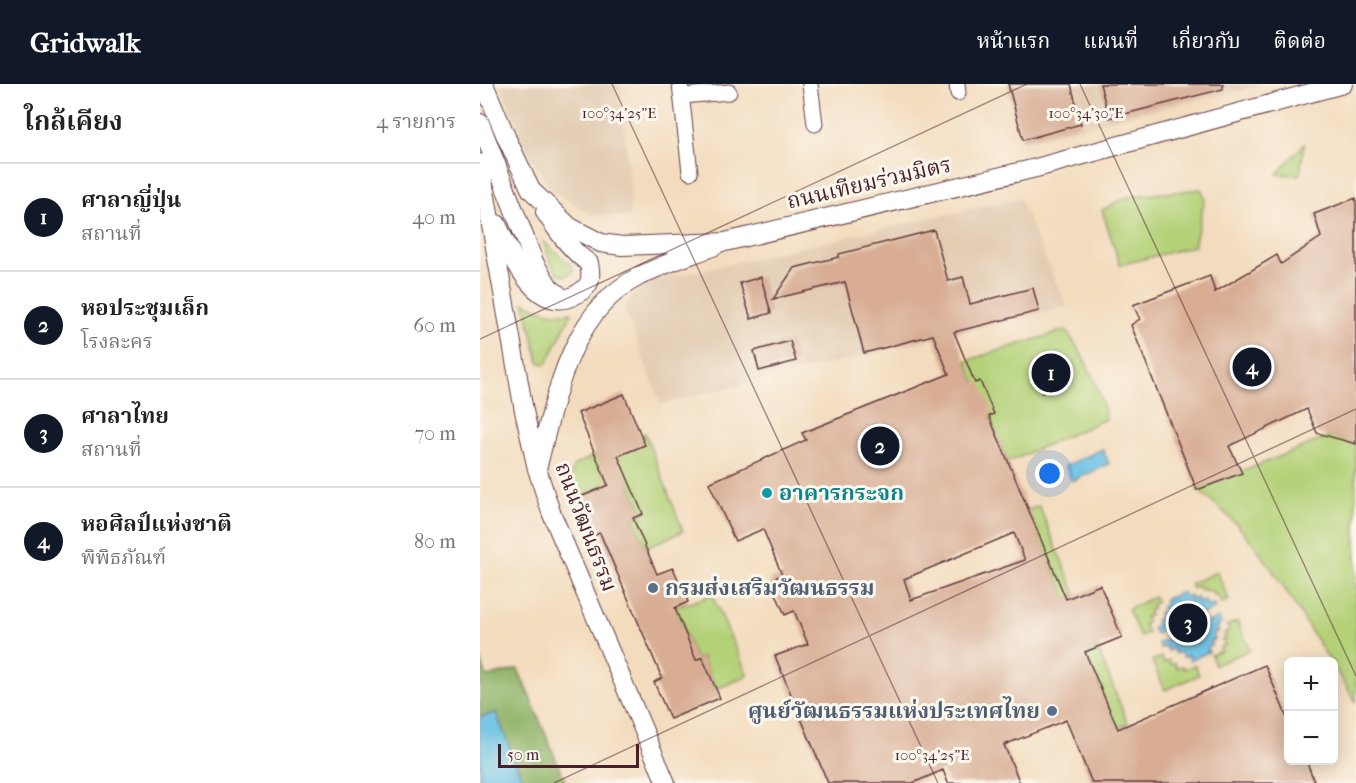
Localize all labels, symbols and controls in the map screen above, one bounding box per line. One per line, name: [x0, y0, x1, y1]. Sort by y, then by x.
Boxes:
text: Gridwalk: [30, 26, 141, 59]
text: หน้าแรก: [977, 29, 1050, 53]
text: แผนที่: [1083, 29, 1138, 53]
text: เกี่ยวกับ: [1171, 29, 1241, 53]
text: ติดต่อ: [1274, 29, 1326, 53]
text: 100°34'25"E: [582, 104, 656, 122]
text: 100°34'30"E: [1049, 104, 1123, 122]
text: ใกล้เคียง: [24, 106, 123, 137]
text: 4 รายการ: [376, 110, 456, 133]
street label: ถนนเทียมร่วมมิตร: [784, 151, 954, 215]
text: ศาลาญี่ปุ่น: [81, 187, 181, 213]
text: 1: [40, 206, 47, 229]
text: 40 m: [412, 206, 456, 229]
text: สถานที่: [81, 222, 142, 245]
text: หอประชุมเล็ก: [81, 295, 209, 321]
text: 2: [38, 314, 49, 337]
text: 60 m: [413, 314, 456, 337]
text: โรงละคร: [81, 330, 153, 353]
pin: 4: [1232, 344, 1272, 390]
pin: 1: [1032, 350, 1070, 396]
text: ศาลาไทย: [81, 403, 169, 429]
text: 3: [39, 422, 48, 445]
text: 70 m: [414, 422, 456, 445]
pin: 2: [860, 424, 900, 469]
text: สถานที่: [81, 438, 142, 461]
street label: ถนนวัฒนธรรม: [549, 459, 623, 595]
your location: [1035, 459, 1064, 488]
place label: อาคารกระจก: [779, 480, 904, 506]
marker: อาคารกระจก: [760, 486, 774, 500]
text: หอศิลป์แห่งชาติ: [81, 511, 232, 537]
text: 4: [38, 530, 49, 553]
text: 80 m: [414, 530, 456, 553]
text: พิพิธภัณฑ์: [81, 546, 166, 569]
place label: กรมส่งเสริมวัฒนธรรม: [665, 575, 875, 601]
marker: กรมส่งเสริมวัฒนธรรม: [646, 581, 660, 595]
pin: 3: [1168, 600, 1208, 646]
map controls: [1284, 657, 1338, 765]
button: +: [1284, 657, 1338, 711]
place label: ศูนย์วัฒนธรรมแห่งประเทศไทย: [748, 696, 1040, 724]
marker: ศูนย์วัฒนธรรมแห่งประเทศไทย: [1045, 704, 1059, 718]
button: −: [1284, 711, 1338, 765]
scale bar: [498, 741, 639, 768]
text: 50 m: [507, 745, 539, 764]
text: 100°34'25"E: [895, 746, 969, 764]

